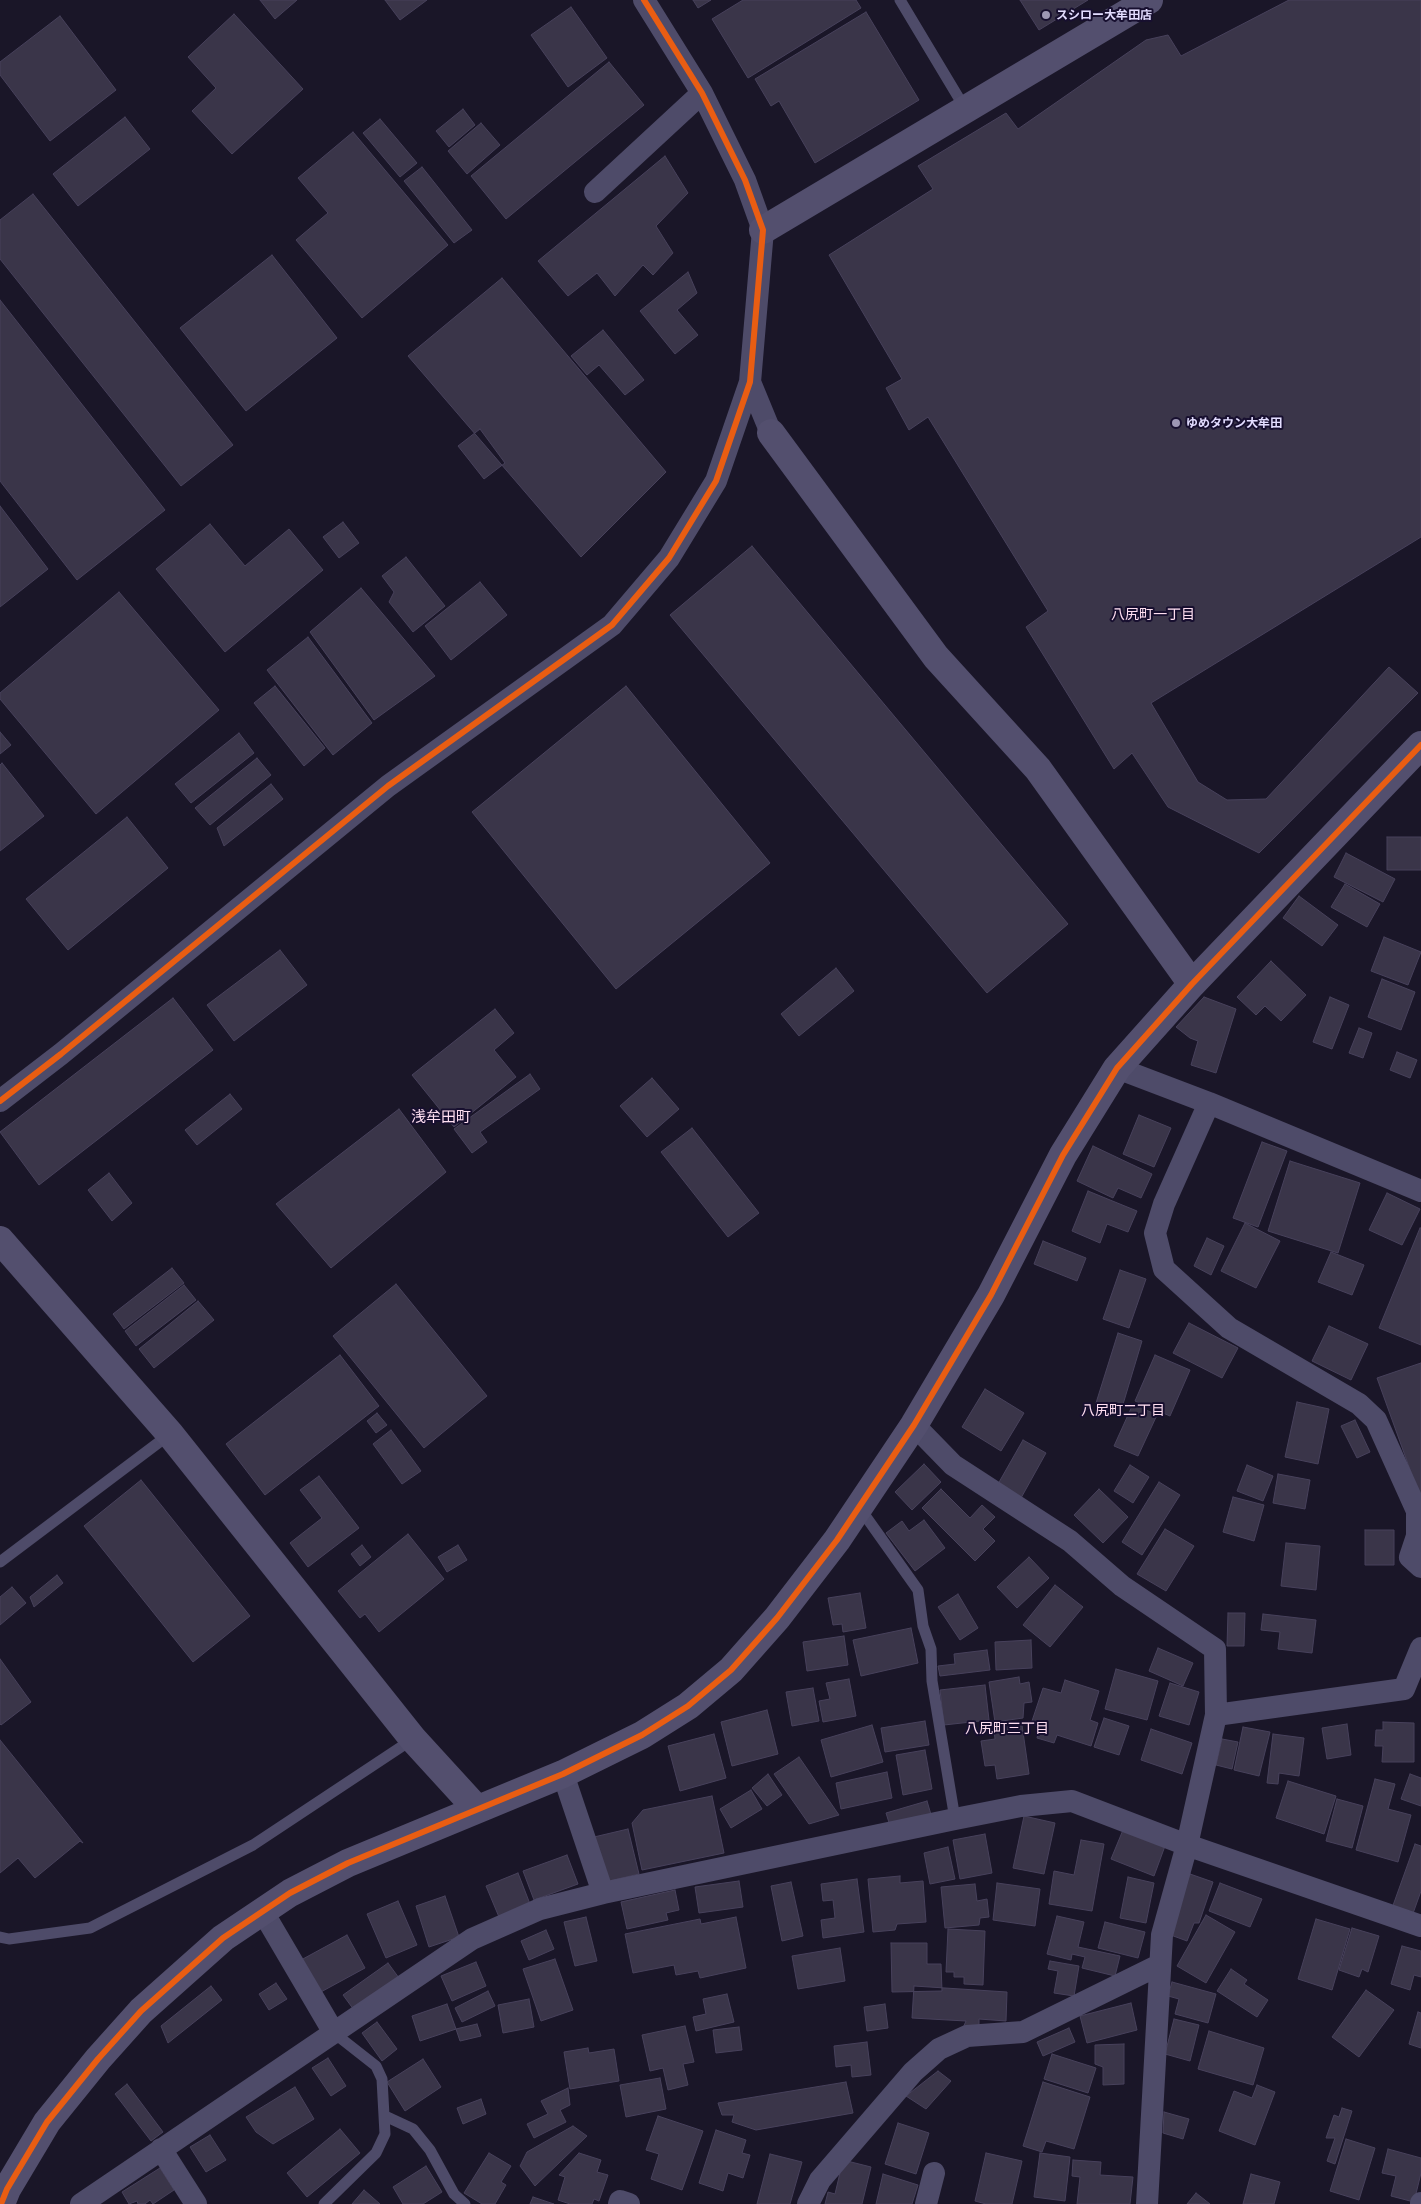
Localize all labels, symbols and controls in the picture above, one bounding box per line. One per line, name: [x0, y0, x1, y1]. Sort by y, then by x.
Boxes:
place label: スシロー大牟田店: [1056, 8, 1152, 22]
marker: スシロー大牟田店: [1040, 9, 1052, 21]
place label: ゆめタウン大牟田: [1186, 416, 1282, 430]
marker: ゆめタウン大牟田: [1170, 417, 1182, 429]
district label: 八尻町一丁目: [1111, 607, 1195, 623]
district label: 浅牟田町: [411, 1108, 471, 1126]
district label: 八尻町二丁目: [1081, 1403, 1165, 1419]
district label: 八尻町三丁目: [965, 1721, 1049, 1737]

